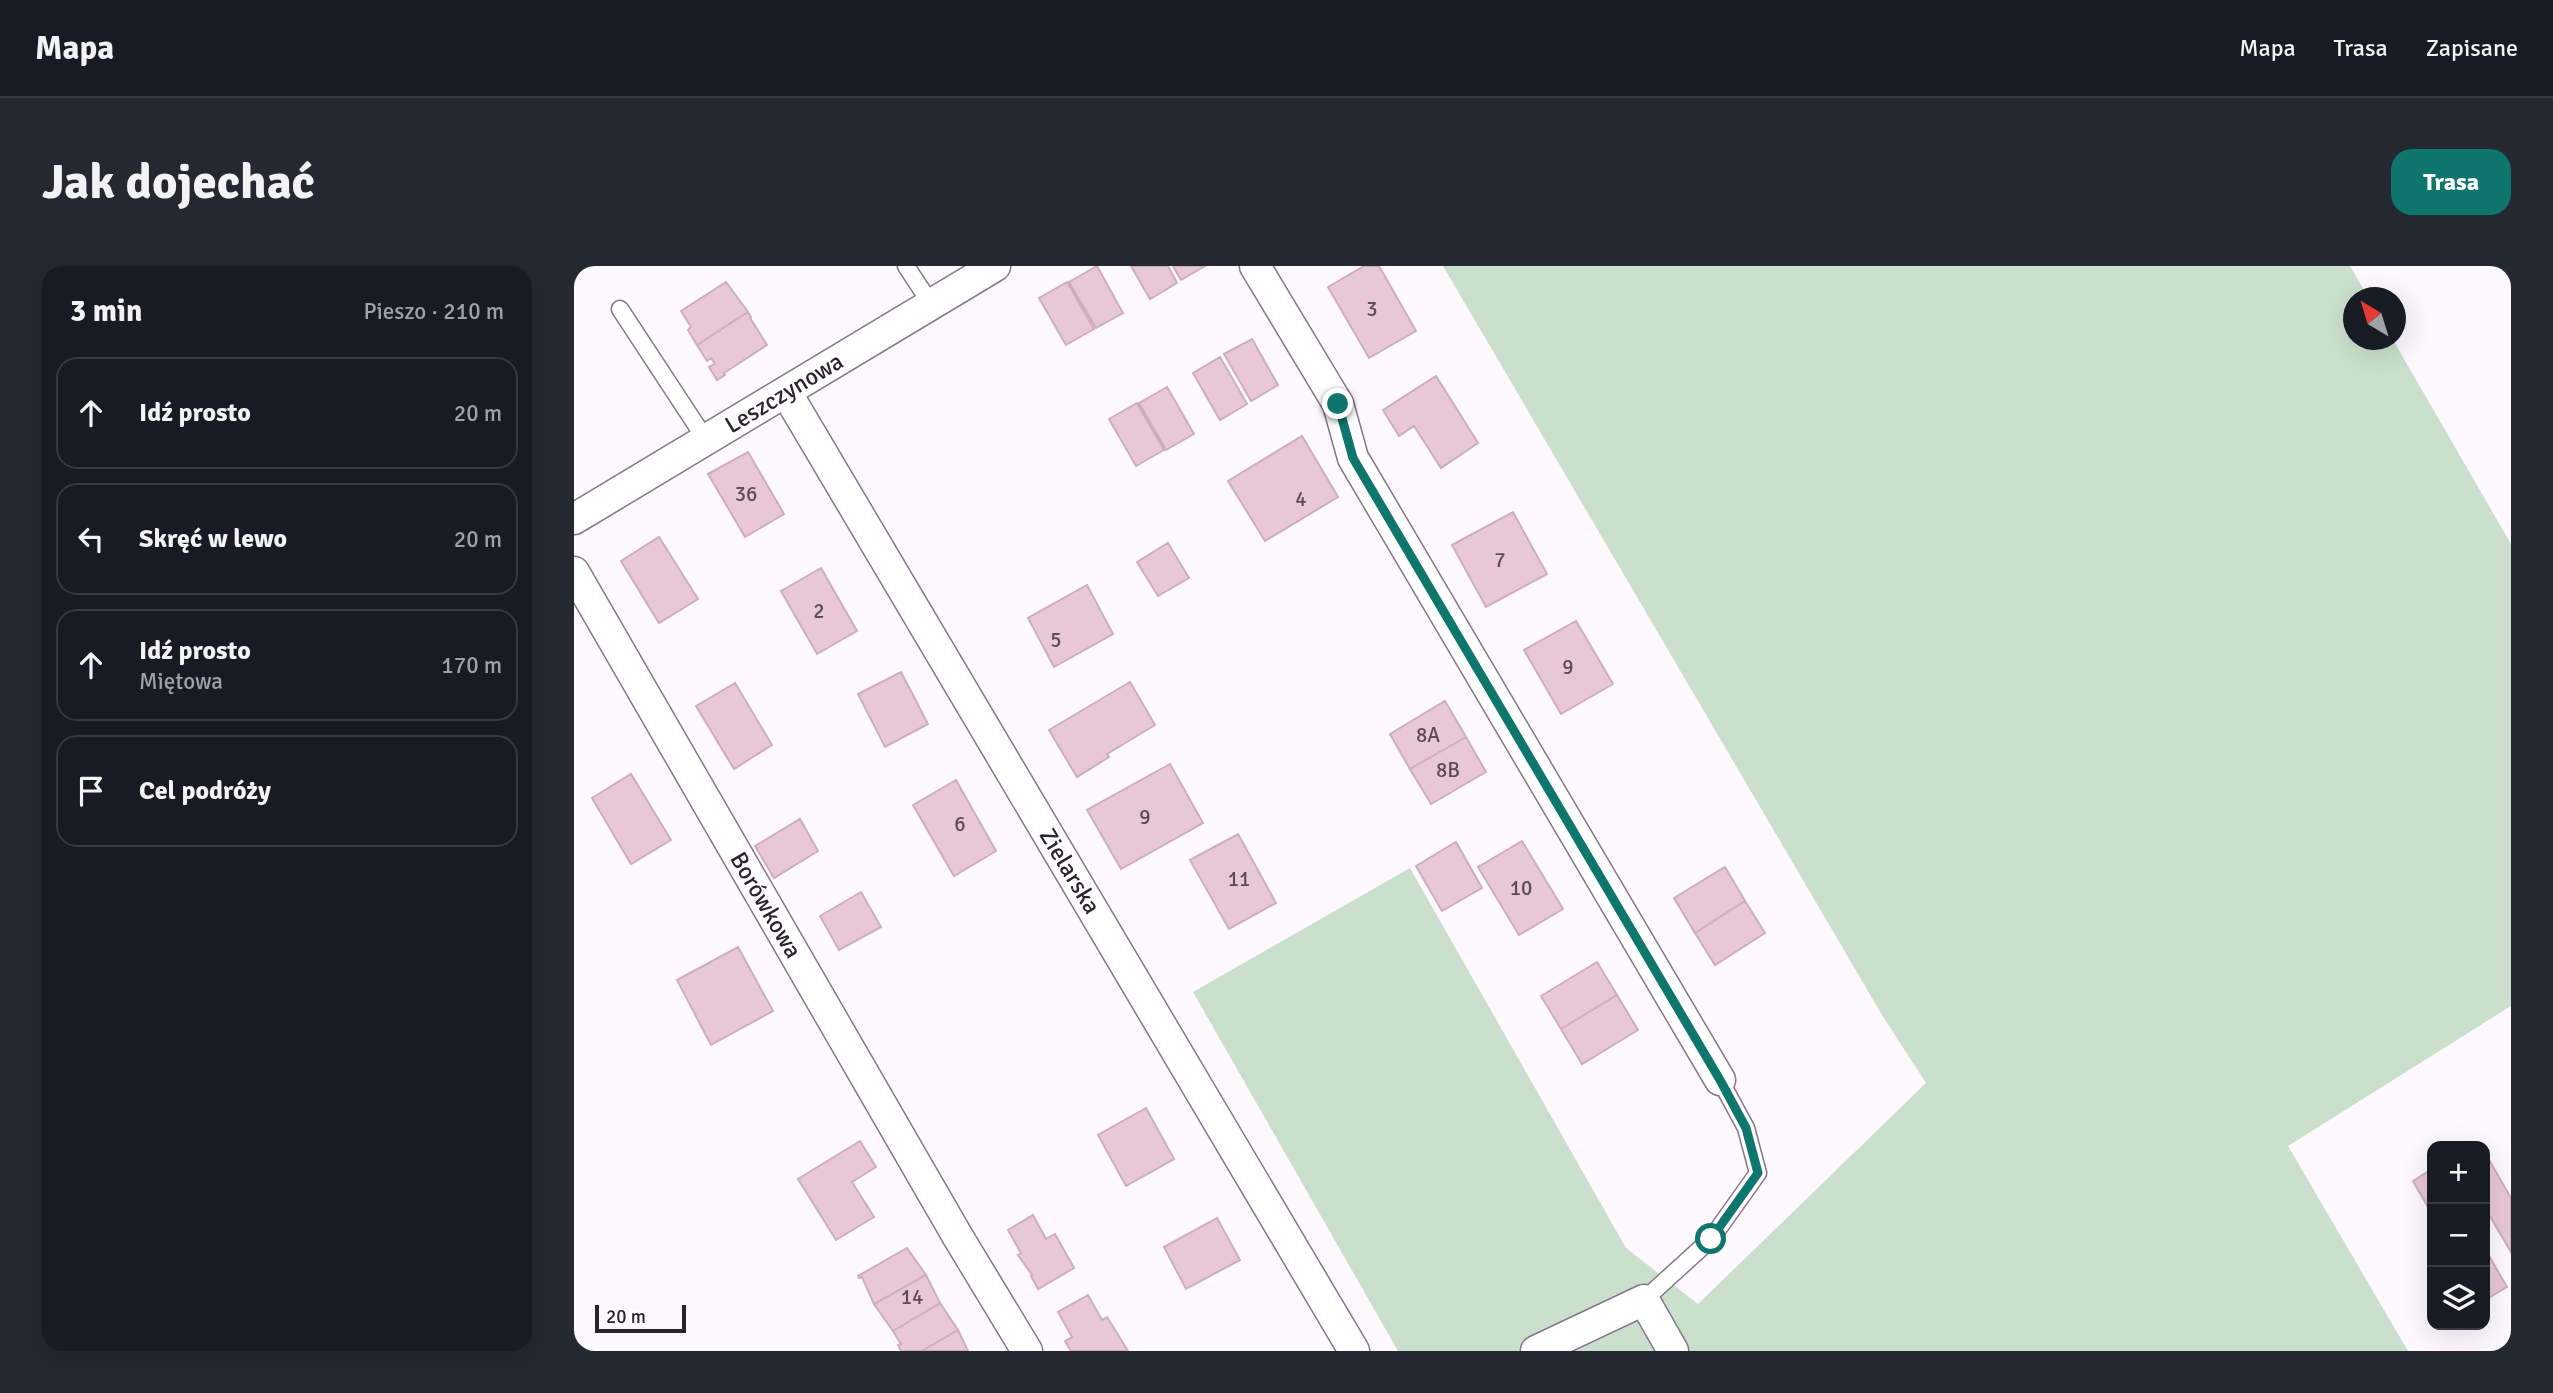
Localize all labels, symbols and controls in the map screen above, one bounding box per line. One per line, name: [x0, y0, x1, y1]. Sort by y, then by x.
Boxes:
text: Mapa: [35, 28, 114, 69]
text: Mapa: [2239, 33, 2296, 63]
text: Trasa: [2334, 33, 2388, 63]
text: Zapisane: [2426, 33, 2518, 63]
button: Trasa: [2391, 149, 2511, 215]
text: Jak dojechać: [42, 152, 315, 212]
north arrow: [2343, 287, 2406, 350]
text: 3 min: [70, 293, 142, 330]
house number: 3: [1366, 296, 1378, 322]
text: Pieszo · 210 m: [363, 297, 504, 326]
street label: Leszczynowa: [719, 346, 849, 440]
route end: [1322, 388, 1353, 419]
icon: ahead: [72, 394, 110, 432]
text: Idź prosto: [139, 397, 251, 429]
text: 20 m: [454, 399, 502, 428]
house number: 36: [735, 481, 757, 507]
house number: 4: [1295, 486, 1307, 512]
icon: left: [72, 520, 110, 558]
text: Skręć w lewo: [139, 523, 287, 555]
text: 20 m: [454, 525, 502, 554]
house number: 7: [1494, 547, 1506, 573]
house number: 2: [813, 598, 825, 624]
house number: 5: [1050, 627, 1062, 653]
text: Idź prosto: [139, 635, 251, 667]
icon: ahead: [72, 646, 110, 684]
text: 170 m: [441, 651, 502, 680]
house number: 9: [1562, 654, 1574, 680]
text: Miętowa: [139, 667, 223, 696]
house number: 8A: [1416, 722, 1440, 748]
house number: 8B: [1436, 757, 1460, 783]
icon: arrive: [72, 772, 110, 810]
text: Cel podróży: [139, 775, 271, 807]
house number: 9: [1139, 804, 1151, 830]
house number: 6: [954, 811, 966, 837]
street label: Zielarska: [1033, 823, 1107, 919]
street label: Borówkowa: [723, 846, 809, 964]
house number: 11: [1228, 866, 1250, 892]
house number: 10: [1510, 875, 1532, 901]
map controls: [2427, 1141, 2490, 1330]
button: +: [2427, 1141, 2490, 1204]
button: −: [2427, 1204, 2490, 1267]
route start: [1695, 1223, 1726, 1254]
button: layers: [2427, 1267, 2490, 1330]
house number: 14: [901, 1284, 923, 1310]
scale bar: [595, 1302, 686, 1334]
text: 20 m: [606, 1305, 646, 1329]

